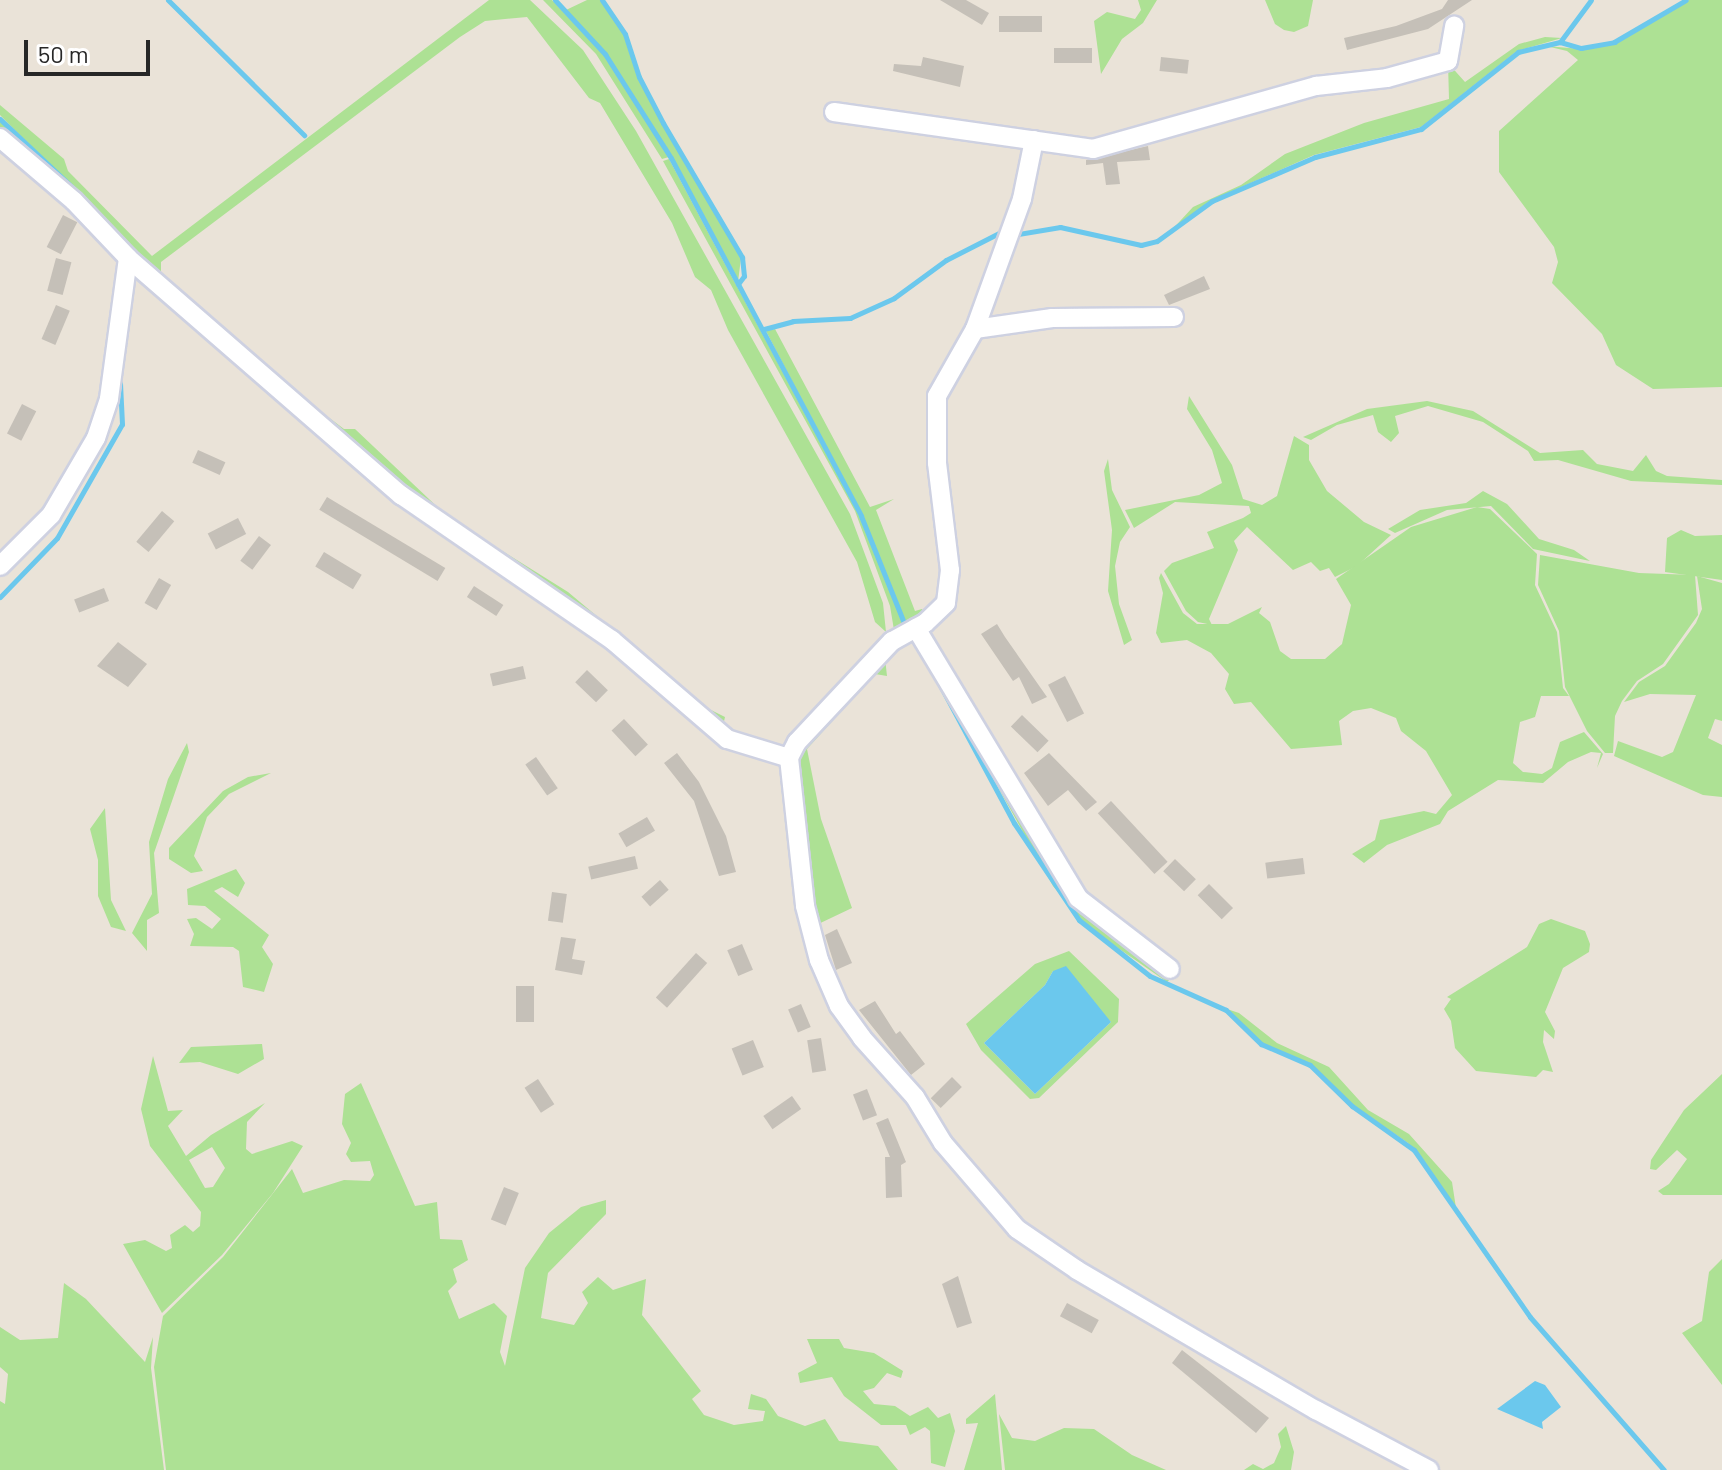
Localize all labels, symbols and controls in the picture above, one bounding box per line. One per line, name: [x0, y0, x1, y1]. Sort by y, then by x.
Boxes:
scale bar: [28, 24, 154, 74]
text: 50 m: [38, 39, 89, 68]

